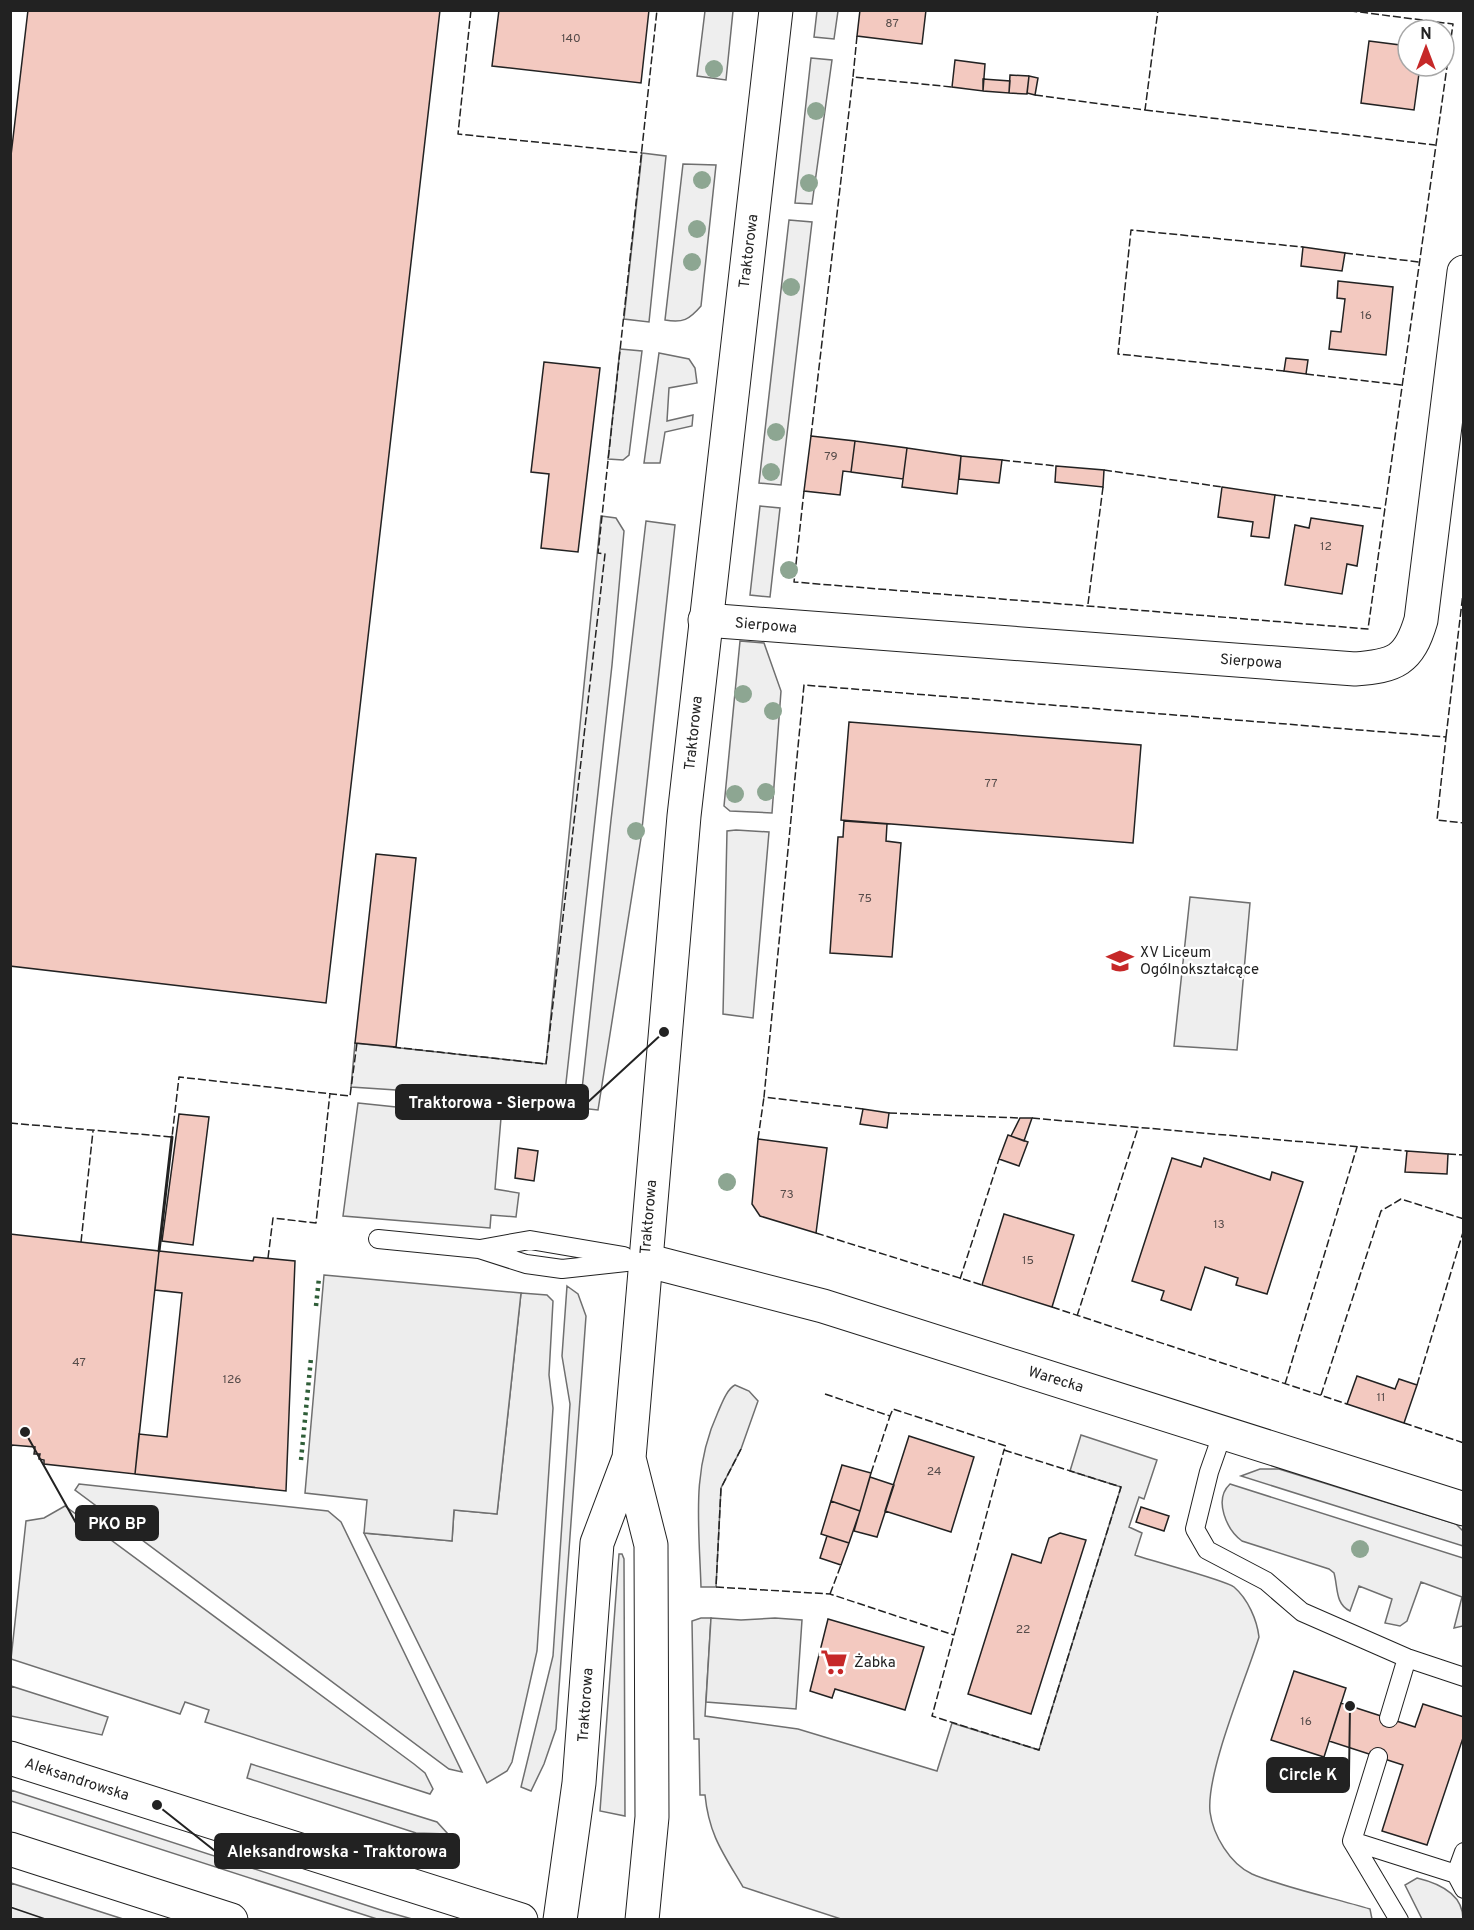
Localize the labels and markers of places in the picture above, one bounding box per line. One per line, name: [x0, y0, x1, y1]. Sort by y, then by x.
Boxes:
place label: XV Liceum Ogólnokształcące: [1140, 944, 1259, 980]
school or university icon: XV Liceum Ogólnokształcące: [1105, 946, 1135, 976]
callout: Traktorowa - Sierpowa: [396, 1085, 588, 1119]
callout: PKO BP: [76, 1506, 158, 1540]
supermarket icon: Żabka: [819, 1647, 849, 1677]
place label: Żabka: [854, 1653, 896, 1673]
callout: Circle K: [1267, 1758, 1349, 1792]
callout: Aleksandrowska - Traktorowa: [215, 1834, 459, 1868]

